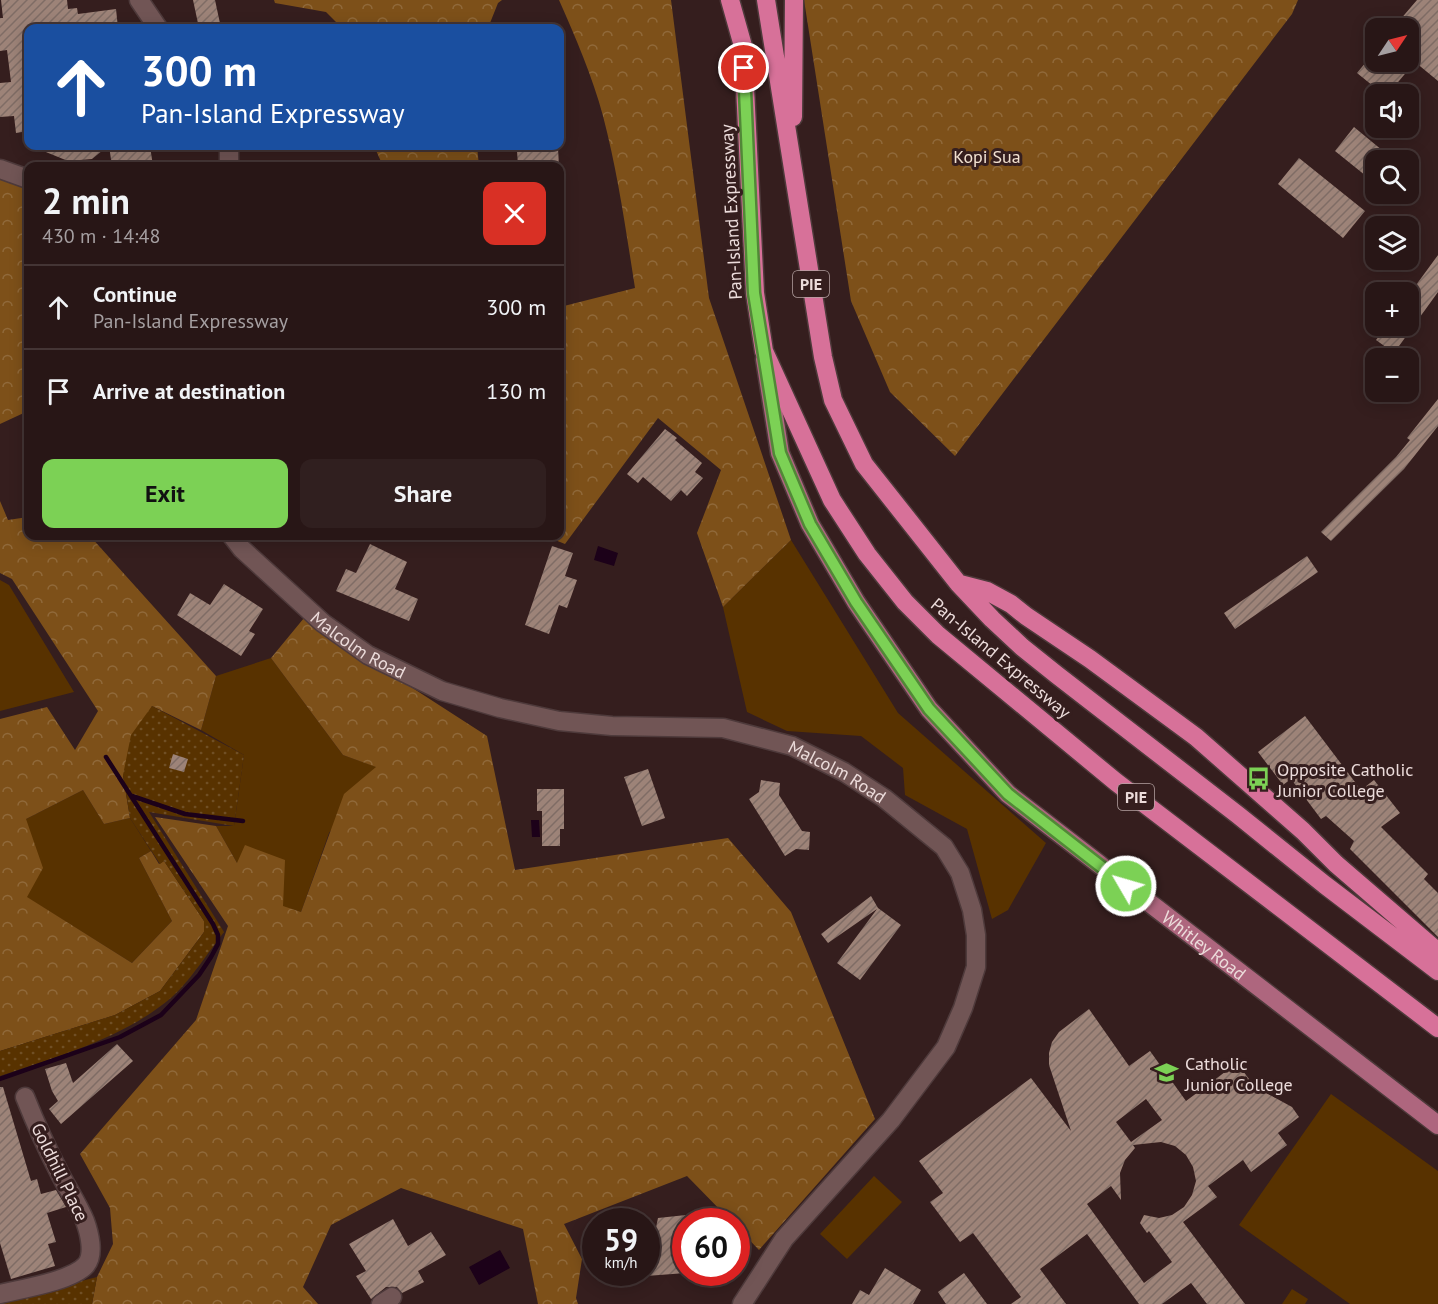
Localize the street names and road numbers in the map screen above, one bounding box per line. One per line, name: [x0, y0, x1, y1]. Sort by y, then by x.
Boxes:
street label: Pan-Island Expressway: [715, 123, 747, 300]
road number: PIE: [793, 271, 829, 297]
street label: Pan-Island Expressway: [926, 593, 1076, 724]
street label: Malcolm Road: [306, 606, 410, 683]
street label: Malcolm Road: [785, 735, 891, 808]
road number: PIE: [1118, 784, 1154, 810]
street label: Whitley Road: [1157, 905, 1251, 985]
street label: Goldhill Place: [26, 1119, 94, 1225]

